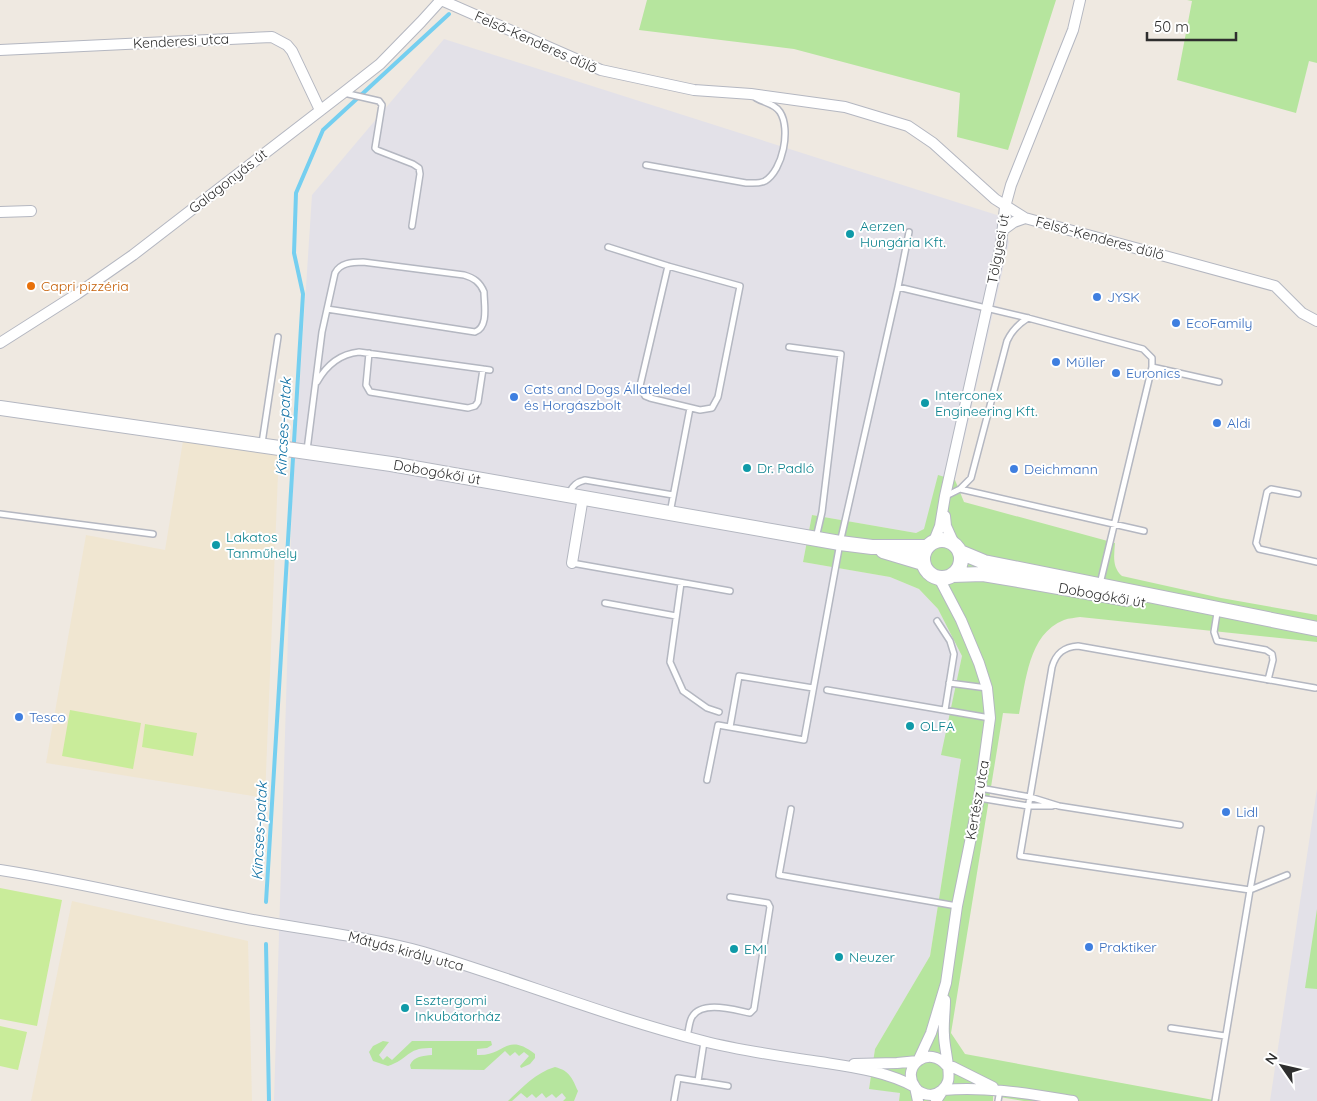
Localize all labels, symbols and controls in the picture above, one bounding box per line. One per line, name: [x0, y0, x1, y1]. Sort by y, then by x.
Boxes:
street label: Felső-Kenderes dűlő: [472, 7, 600, 77]
scale bar: [1147, 10, 1236, 42]
text: 50 m: [1154, 17, 1189, 36]
street label: Kenderesi utca: [132, 29, 230, 53]
street label: Galagonyás út: [185, 145, 271, 217]
street label: Tölgyesi út: [983, 212, 1013, 285]
street label: Felső-Kenderes dűlő: [1034, 212, 1166, 264]
place label: Aerzen Hungária Kft.: [860, 217, 946, 251]
marker: Aerzen Hungária Kft.: [844, 228, 856, 240]
place label: Capri pizzéria: [41, 277, 129, 295]
marker: Capri pizzéria: [25, 280, 37, 292]
place label: JYSK: [1107, 288, 1140, 306]
marker: JYSK: [1091, 291, 1103, 303]
place label: EcoFamily: [1186, 314, 1252, 332]
marker: EcoFamily: [1170, 317, 1182, 329]
place label: Müller: [1066, 353, 1106, 371]
marker: Müller: [1050, 356, 1062, 368]
place label: Euronics: [1126, 364, 1180, 382]
marker: Euronics: [1110, 367, 1122, 379]
water label: Kincses-patak: [271, 375, 295, 477]
place label: Cats and Dogs Állateledel és Horgászbolt: [524, 380, 691, 414]
place label: Interconex Engineering Kft.: [935, 386, 1038, 420]
marker: Cats and Dogs Állateledel és Horgászbolt: [508, 391, 520, 403]
marker: Interconex Engineering Kft.: [919, 397, 931, 409]
place label: Aldi: [1227, 414, 1251, 432]
marker: Aldi: [1211, 417, 1223, 429]
street label: Dobogókői út: [392, 455, 482, 489]
place label: Dr. Padló: [757, 459, 814, 477]
place label: Deichmann: [1024, 460, 1098, 478]
marker: Dr. Padló: [741, 462, 753, 474]
marker: Deichmann: [1008, 463, 1020, 475]
place label: Lakatos Tanműhely: [226, 528, 297, 562]
marker: Lakatos Tanműhely: [210, 539, 222, 551]
street label: Dobogókői út: [1057, 578, 1147, 612]
place label: Tesco: [29, 708, 66, 726]
marker: Tesco: [13, 711, 25, 723]
place label: OLFA: [920, 717, 955, 735]
marker: OLFA: [904, 720, 916, 732]
street label: Kertész utca: [961, 759, 993, 841]
water label: Kincses-patak: [247, 779, 271, 881]
place label: Lidl: [1236, 803, 1258, 821]
marker: Lidl: [1220, 806, 1232, 818]
street label: Mátyás király utca: [346, 927, 466, 975]
place label: Praktiker: [1099, 938, 1157, 956]
place label: EMI: [744, 940, 767, 958]
marker: Praktiker: [1083, 941, 1095, 953]
marker: EMI: [728, 943, 740, 955]
place label: Neuzer: [849, 948, 896, 966]
marker: Neuzer: [833, 951, 845, 963]
place label: Esztergomi Inkubátorház: [415, 991, 501, 1025]
marker: Esztergomi Inkubátorház: [399, 1002, 411, 1014]
north arrow: [1257, 1041, 1307, 1091]
text: N: [1261, 1049, 1282, 1068]

